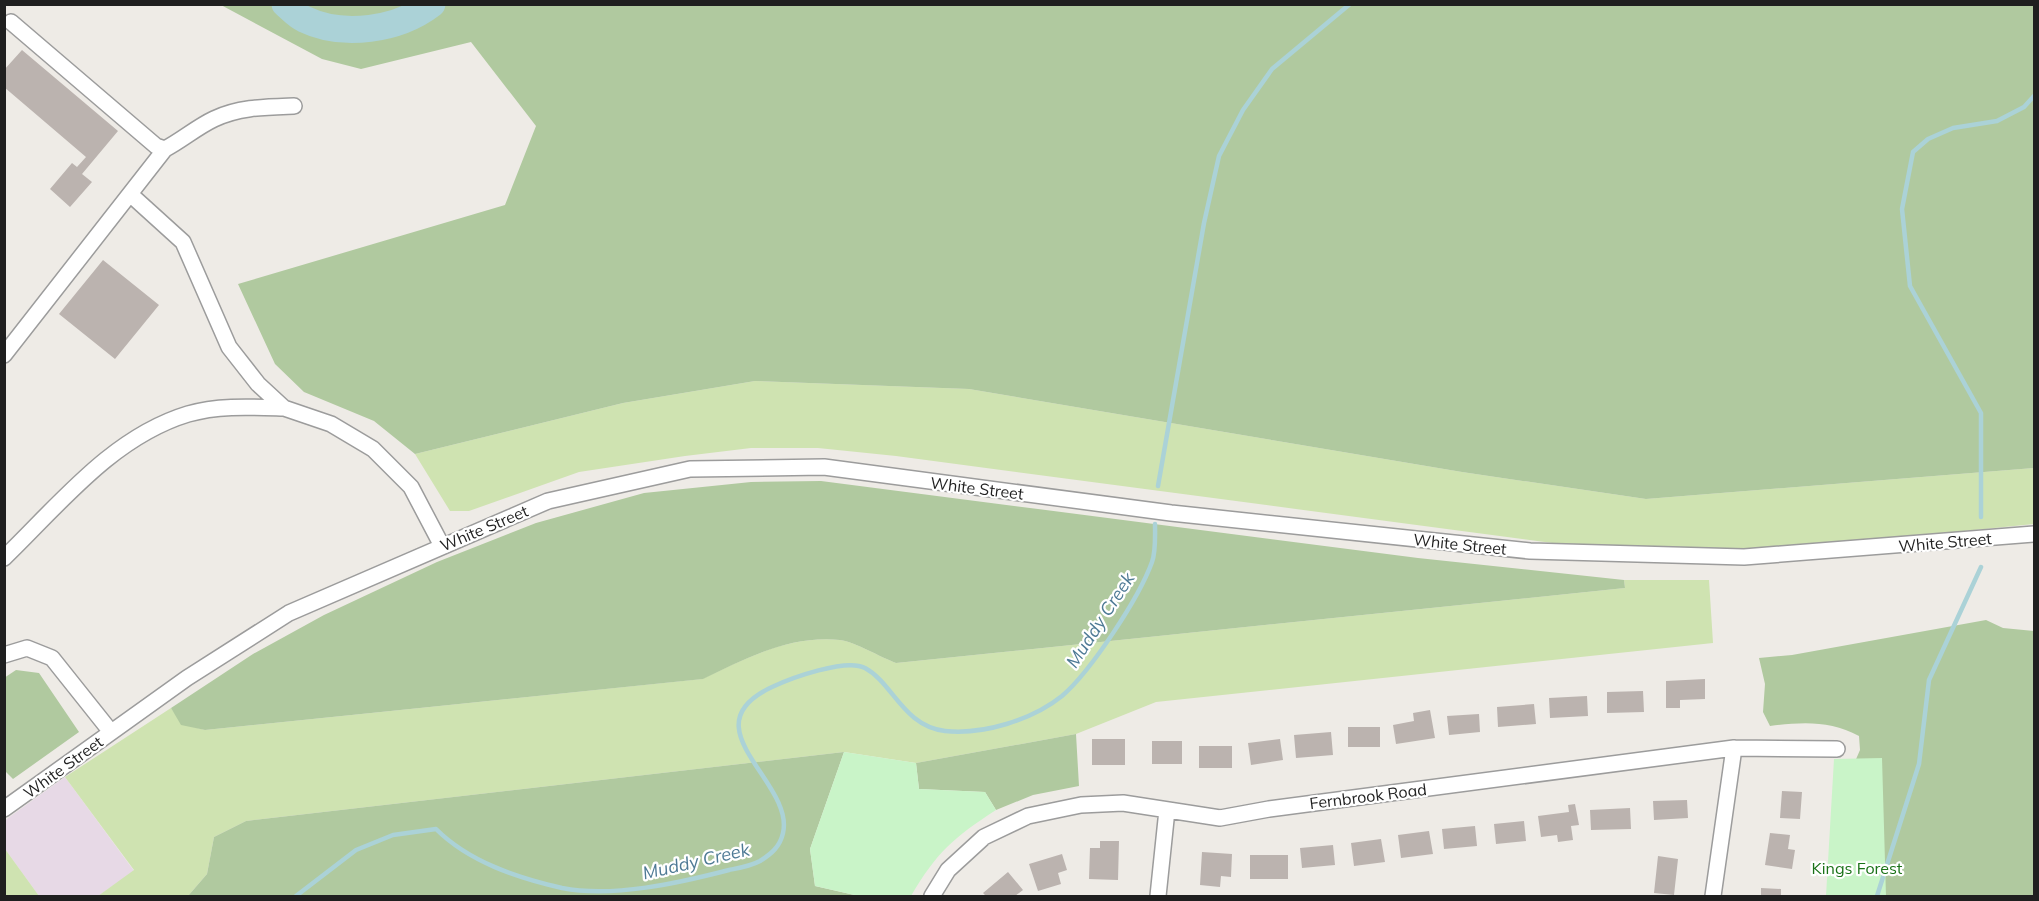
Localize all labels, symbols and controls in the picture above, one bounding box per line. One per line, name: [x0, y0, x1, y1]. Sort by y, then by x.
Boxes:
street label: White Street: [929, 472, 1025, 504]
street label: White Street: [437, 500, 531, 555]
street label: White Street: [1897, 528, 1993, 556]
street label: White Street: [1412, 529, 1508, 559]
water label: Muddy Creek: [1061, 567, 1140, 672]
street label: White Street: [19, 731, 107, 803]
street label: Fernbrook Road: [1308, 779, 1428, 813]
water label: Muddy Creek: [640, 837, 753, 884]
park label: Kings Forest: [1812, 858, 1903, 878]

